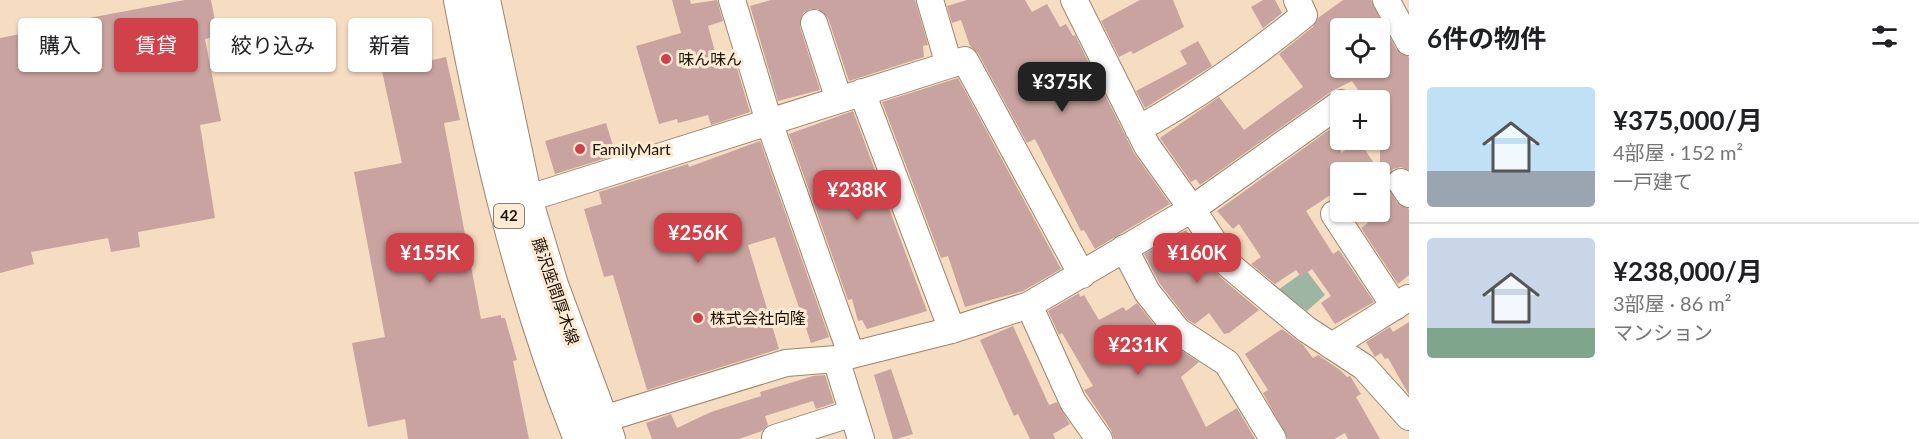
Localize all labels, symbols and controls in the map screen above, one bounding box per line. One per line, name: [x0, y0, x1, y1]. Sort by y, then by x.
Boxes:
chip: 購入: [18, 18, 102, 72]
chip: 賃貸: [114, 18, 198, 72]
chip: 絞り込み: [210, 18, 336, 72]
chip: 新着: [348, 18, 432, 72]
map controls: [1330, 18, 1390, 222]
button: locate: [1330, 18, 1390, 78]
icon: filters: [1868, 20, 1901, 53]
text: 6件の物件: [1427, 22, 1546, 54]
place label: 味ん味ん: [678, 49, 742, 68]
marker: 味ん味ん: [659, 52, 673, 66]
pin: ¥375K: [1020, 62, 1104, 113]
text: ¥375K: [1032, 69, 1092, 93]
button: +: [1330, 90, 1390, 150]
text: ¥375,000/月: [1613, 104, 1763, 136]
icon: home: [1475, 111, 1547, 183]
place label: FamilyMart: [592, 139, 671, 158]
text: 4部屋 · 152 m²: [1613, 140, 1743, 164]
marker: FamilyMart: [573, 142, 587, 156]
button: −: [1330, 162, 1390, 222]
text: 一戸建て: [1613, 169, 1693, 193]
pin: ¥238K: [815, 170, 899, 221]
text: ¥238K: [827, 177, 887, 201]
road number: 42: [494, 204, 524, 228]
pin: ¥256K: [656, 213, 740, 264]
text: ¥256K: [668, 220, 728, 244]
pin: ¥155K: [388, 233, 472, 284]
pin: ¥160K: [1155, 233, 1239, 284]
street label: 藤沢座間厚木線: [529, 235, 584, 347]
text: ¥155K: [400, 240, 460, 264]
text: ¥160K: [1167, 240, 1227, 264]
text: ¥238,000/月: [1613, 255, 1763, 287]
icon: home: [1475, 262, 1547, 334]
text: 3部屋 · 86 m²: [1613, 291, 1732, 315]
place label: 株式会社向隆: [710, 308, 806, 327]
marker: 株式会社向隆: [691, 311, 705, 325]
text: マンション: [1613, 320, 1713, 344]
pin: ¥231K: [1096, 325, 1180, 376]
text: ¥231K: [1108, 332, 1168, 356]

